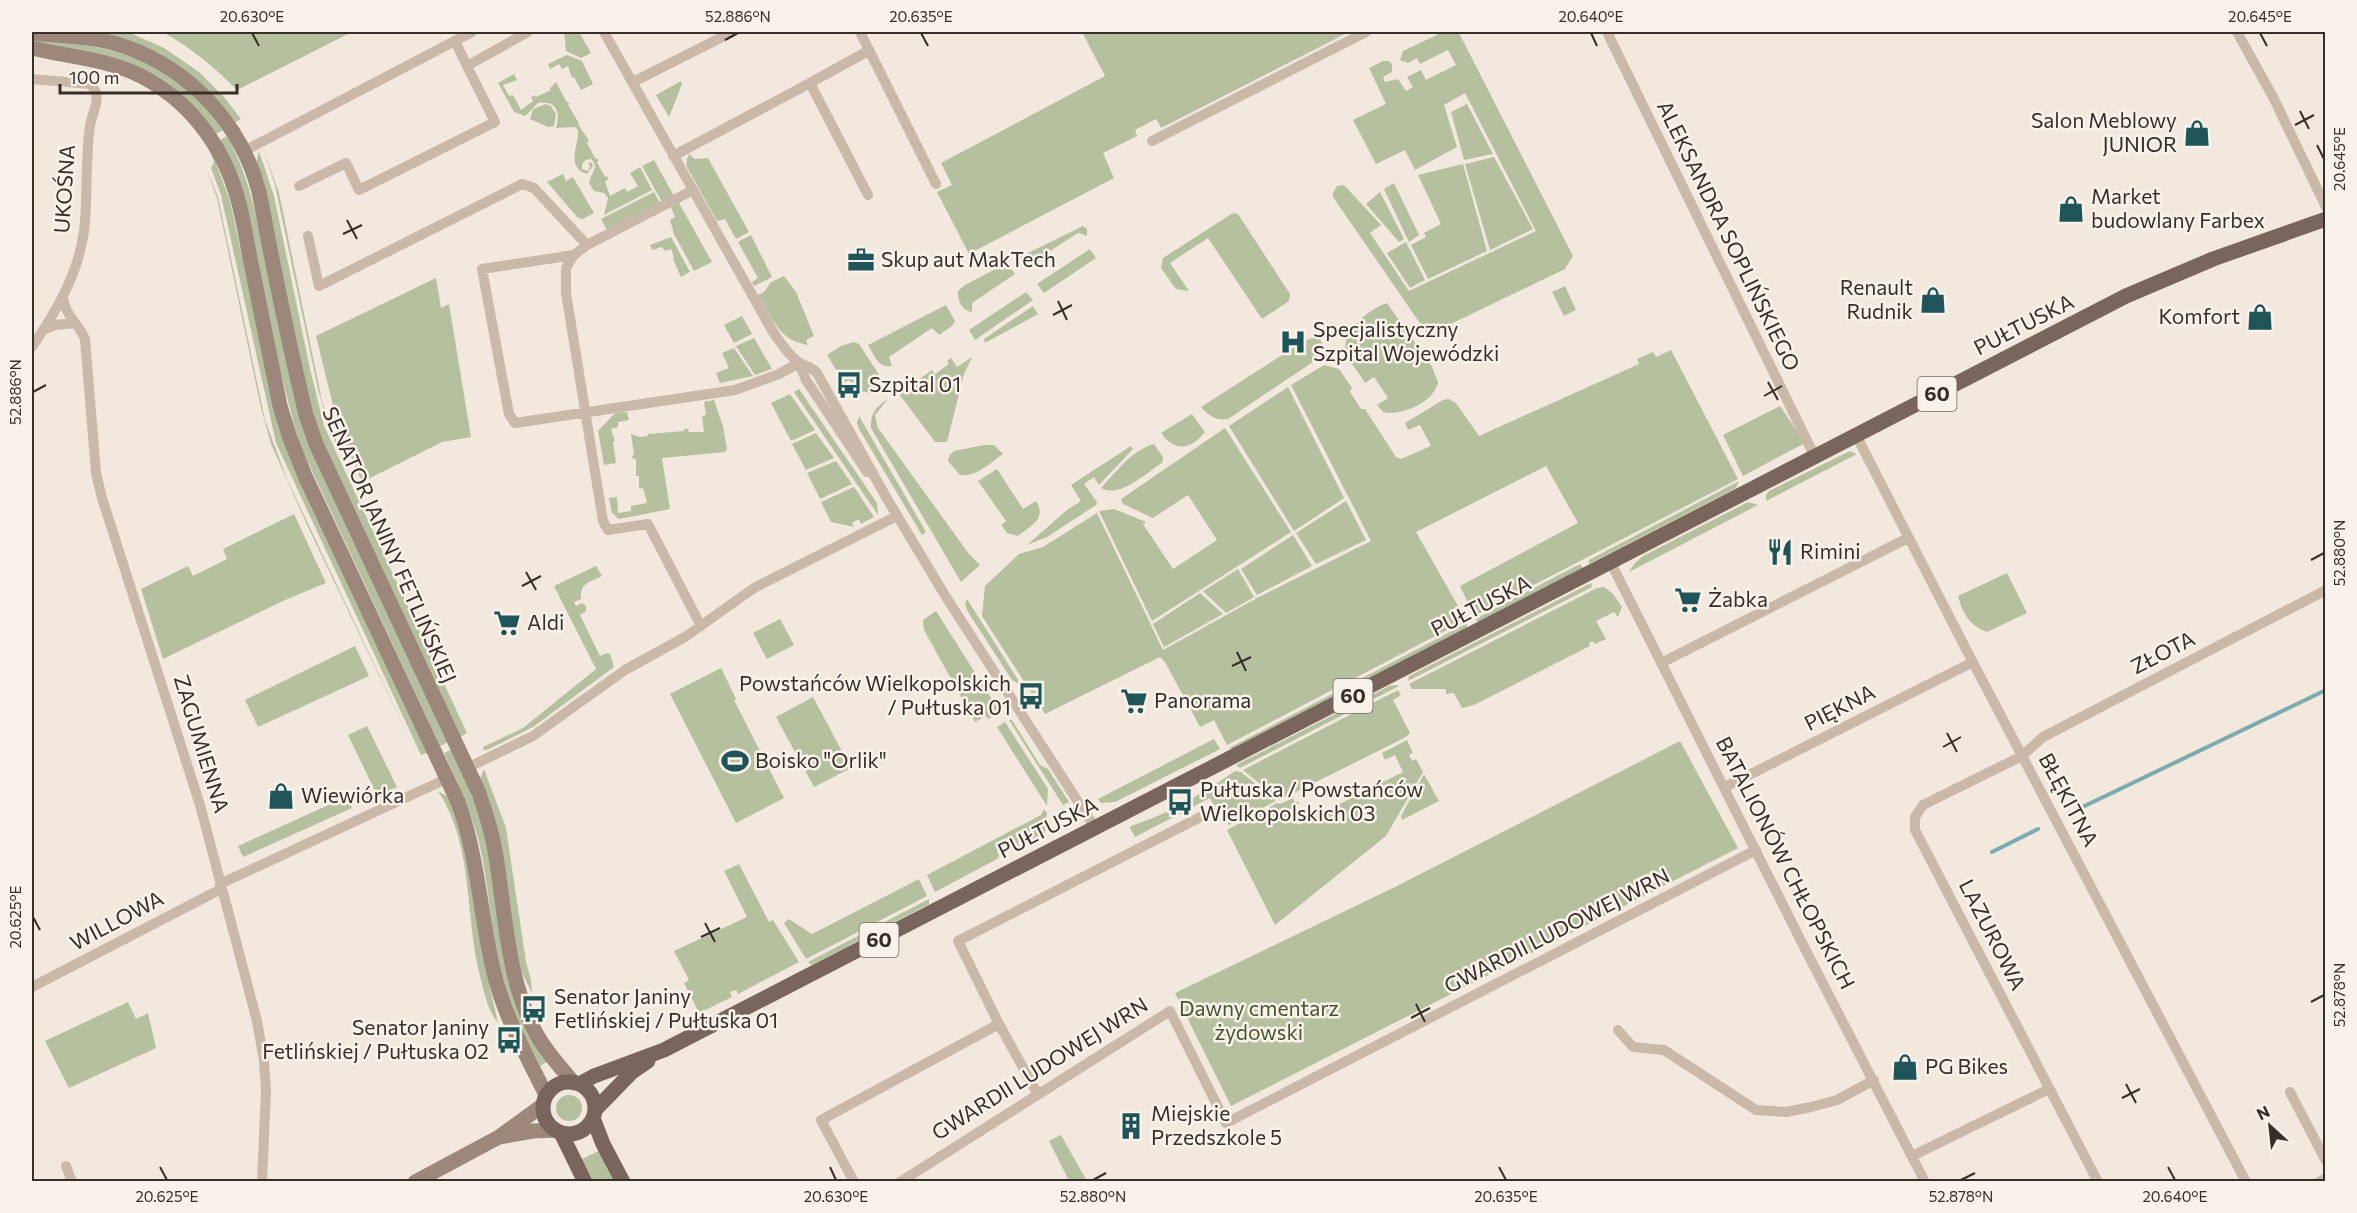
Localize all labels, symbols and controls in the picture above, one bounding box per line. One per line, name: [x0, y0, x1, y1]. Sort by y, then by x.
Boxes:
text: 20.630°E: [220, 7, 284, 25]
text: 52.886°N: [705, 7, 771, 25]
text: 20.635°E: [889, 7, 953, 25]
text: 20.640°E: [1559, 7, 1624, 25]
text: 20.645°E: [2228, 7, 2292, 25]
scale bar: [60, 57, 237, 95]
text: 100 m: [69, 66, 119, 88]
street label: ALEKSANDRA SOPLIŃSKIEGO: [1653, 96, 1806, 374]
place label: Salon Meblowy JUNIOR: [2031, 107, 2177, 156]
shop icon: Salon Meblowy JUNIOR: [2182, 118, 2212, 148]
text: 20.645°E: [2330, 127, 2348, 191]
street label: UKOŚNA: [48, 144, 79, 234]
place label: Market budowlany Farbex: [2091, 183, 2265, 232]
shop icon: Market budowlany Farbex: [2056, 194, 2086, 224]
office icon: Skup aut MakTech: [846, 245, 876, 275]
place label: Skup aut MakTech: [881, 246, 1056, 271]
place label: Renault Rudnik: [1840, 274, 1913, 323]
shop icon: Renault Rudnik: [1918, 285, 1948, 315]
street label: PUŁTUSKA: [1969, 288, 2077, 359]
shop icon: Komfort: [2245, 302, 2275, 332]
place label: Komfort: [2158, 303, 2240, 328]
place label: Specjalistyczny Szpital Wojewódzki: [1313, 316, 1500, 365]
hospital icon: Specjalistyczny Szpital Wojewódzki: [1278, 327, 1308, 357]
text: 52.886°N: [6, 359, 24, 425]
bus stop icon: Szpital 01: [834, 370, 864, 400]
place label: Szpital 01: [869, 371, 961, 396]
road number: 60: [1918, 377, 1956, 411]
street label: SENATOR JANINY FETLIŃSKIEJ: [318, 402, 463, 686]
text: 52.880°N: [2330, 520, 2348, 586]
restaurant icon: Rimini: [1765, 537, 1795, 567]
place label: Rimini: [1800, 538, 1861, 563]
street label: PUŁTUSKA: [1426, 569, 1534, 640]
supermarket icon: Żabka: [1673, 585, 1703, 615]
place label: Żabka: [1708, 586, 1768, 611]
supermarket icon: Aldi: [492, 608, 522, 638]
place label: Aldi: [527, 609, 564, 634]
street label: ZŁOTA: [2126, 625, 2199, 678]
place label: Powstańców Wielkopolskich / Pułtuska 01: [739, 670, 1011, 719]
street label: ZAGUMIENNA: [170, 672, 235, 816]
street label: PIĘKNA: [1800, 678, 1879, 735]
road number: 60: [1334, 679, 1372, 713]
bus stop icon: Powstańców Wielkopolskich / Pułtuska 01: [1016, 681, 1046, 711]
supermarket icon: Panorama: [1119, 686, 1149, 716]
place label: Panorama: [1154, 687, 1251, 712]
street label: BATALIONÓW CHŁOPSKICH: [1712, 732, 1861, 993]
sports icon: Boisko "Orlik": [720, 746, 750, 776]
place label: Boisko "Orlik": [755, 747, 887, 772]
street label: BŁĘKITNA: [2034, 748, 2104, 850]
place label: Pułtuska / Powstańców Wielkopolskich 03: [1200, 776, 1423, 825]
shop icon: Wiewiórka: [266, 781, 296, 811]
place label: Wiewiórka: [301, 782, 404, 807]
bus stop icon: Pułtuska / Powstańców Wielkopolskich 03: [1165, 787, 1195, 817]
street label: PUŁTUSKA: [993, 791, 1101, 862]
street label: GWARDII LUDOWEJ WRN: [1439, 862, 1673, 997]
street label: LAZUROWA: [1955, 875, 2032, 994]
text: 20.625°E: [6, 885, 24, 949]
street label: WILLOWA: [65, 885, 167, 955]
road number: 60: [860, 923, 898, 957]
text: 52.878°N: [2330, 963, 2348, 1027]
place label: Senator Janiny Fetlińskiej / Pułtuska 01: [554, 983, 778, 1032]
street label: GWARDII LUDOWEJ WRN: [927, 991, 1152, 1144]
bus stop icon: Senator Janiny Fetlińskiej / Pułtuska 01: [519, 994, 549, 1024]
park label: Dawny cmentarz żydowski: [1179, 995, 1339, 1044]
place label: Senator Janiny Fetlińskiej / Pułtuska 02: [262, 1014, 489, 1063]
bus stop icon: Senator Janiny Fetlińskiej / Pułtuska 02: [494, 1025, 524, 1055]
shop icon: PG Bikes: [1890, 1052, 1920, 1082]
place label: PG Bikes: [1925, 1053, 2008, 1078]
north arrow: [2240, 1096, 2300, 1156]
place label: Miejskie Przedszkole 5: [1151, 1100, 1282, 1149]
text: N: [2253, 1101, 2273, 1123]
building icon: Miejskie Przedszkole 5: [1116, 1111, 1146, 1141]
text: 20.625°E: [135, 1187, 199, 1205]
text: 20.630°E: [804, 1187, 868, 1205]
text: 52.880°N: [1060, 1187, 1126, 1205]
text: 20.635°E: [1474, 1187, 1538, 1205]
text: 52.878°N: [1929, 1187, 1993, 1205]
text: 20.640°E: [2143, 1187, 2208, 1205]

